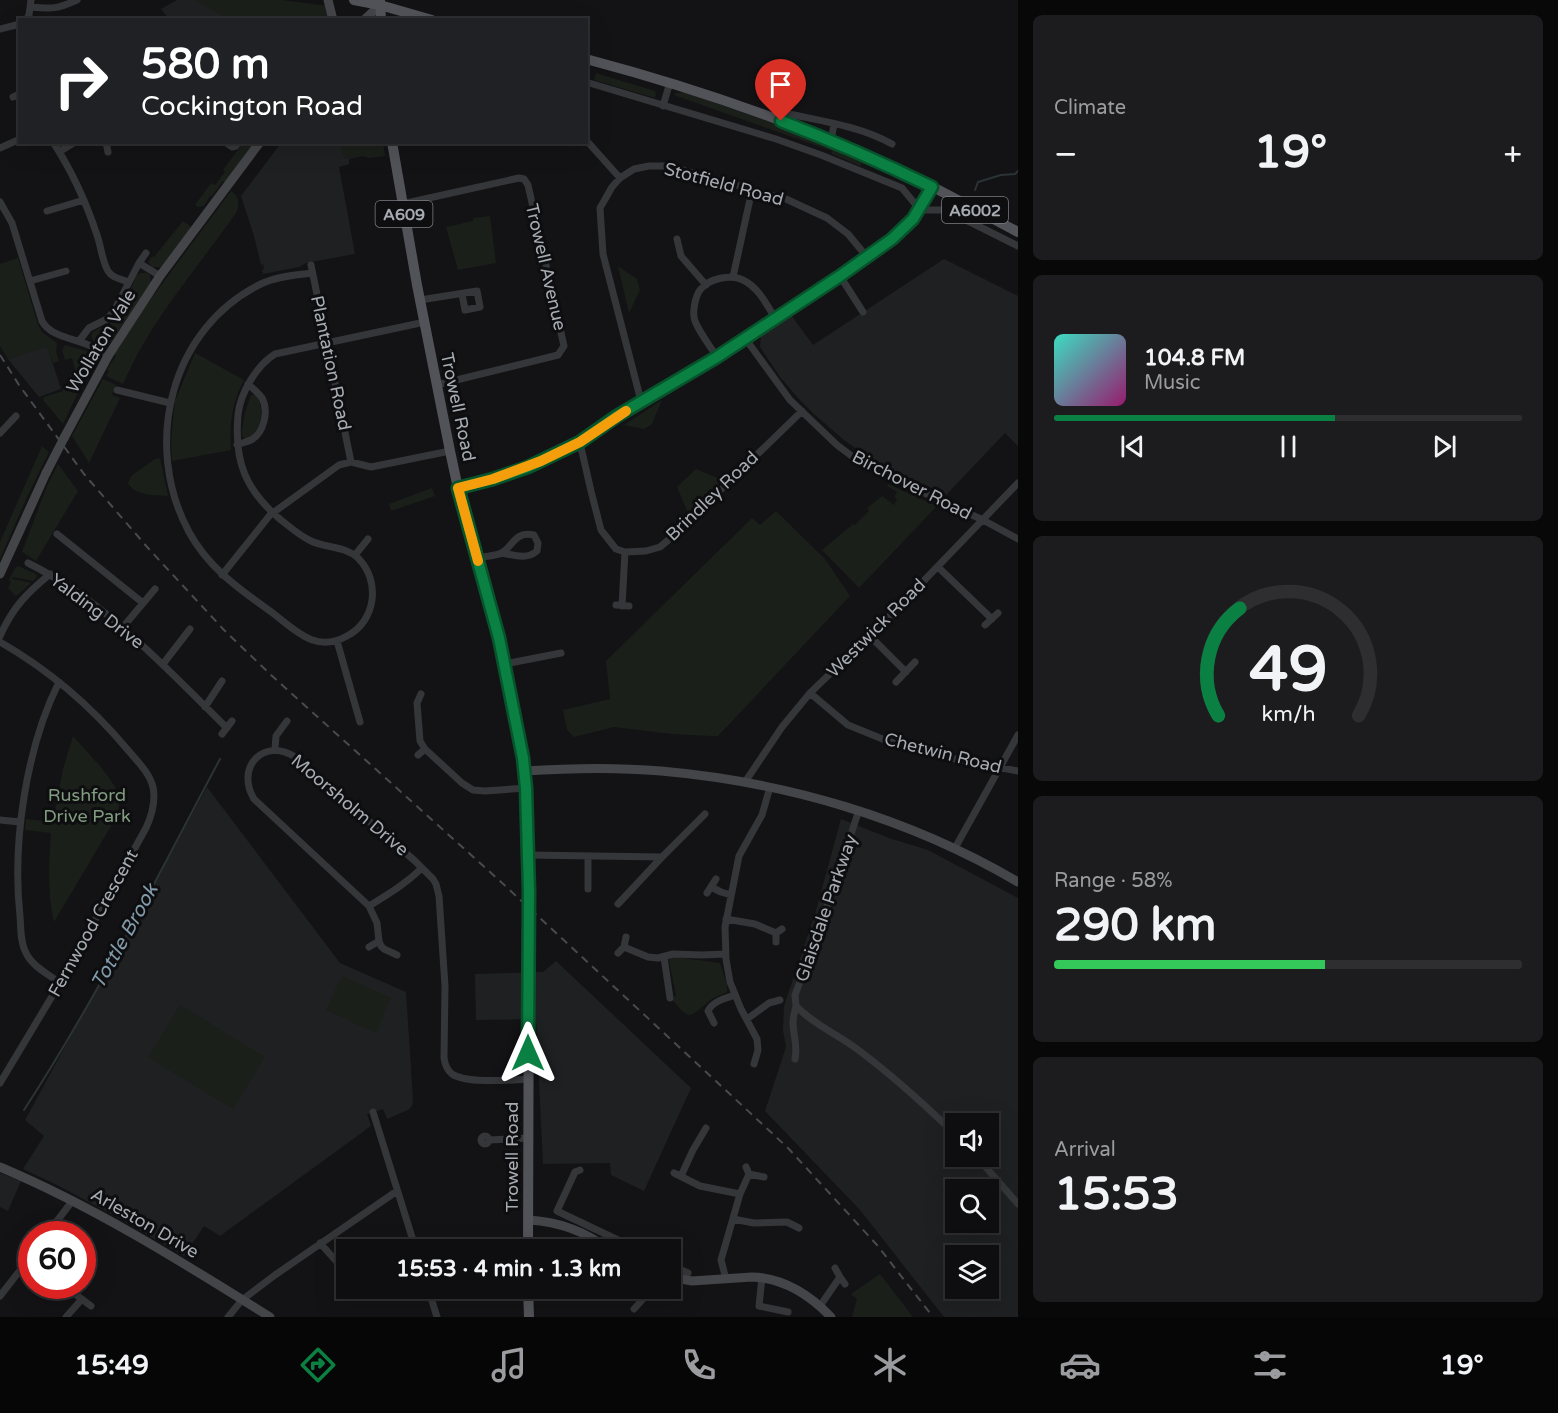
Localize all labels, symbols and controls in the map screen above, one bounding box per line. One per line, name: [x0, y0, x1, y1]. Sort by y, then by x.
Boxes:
text: 580 m: [141, 39, 270, 90]
icon: right: [42, 42, 120, 120]
pin: [755, 59, 806, 121]
icon: arrive: [764, 68, 797, 101]
text: Cockington Road: [141, 90, 363, 123]
text: Climate: [1054, 96, 1126, 120]
text: 19°: [1254, 126, 1327, 180]
text: −: [1054, 135, 1078, 174]
text: +: [1503, 135, 1522, 174]
street label: Stotfield Road: [662, 158, 786, 210]
road number: A6002: [942, 197, 1008, 223]
road number: A609: [376, 201, 432, 227]
street label: Trowell Avenue: [521, 201, 571, 333]
street label: Wollaton Vale: [61, 285, 141, 397]
street label: Plantation Road: [306, 294, 356, 432]
text: 104.8 FM: [1144, 345, 1245, 371]
street label: Trowell Road: [436, 351, 480, 463]
text: Music: [1144, 371, 1200, 395]
icon: previous: [1116, 430, 1149, 463]
icon: pause: [1272, 430, 1305, 463]
icon: next: [1428, 430, 1461, 463]
street label: Birchover Road: [849, 445, 975, 525]
street label: Brindley Road: [661, 446, 763, 546]
street label: Yalding Drive: [46, 569, 148, 653]
street label: Westwick Road: [822, 574, 930, 682]
text: 49: [1249, 633, 1327, 708]
text: km/h: [1261, 701, 1315, 727]
street label: Chetwin Road: [882, 728, 1004, 778]
street label: Moorsholm Drive: [287, 749, 413, 861]
park label: Rushford Drive Park: [43, 784, 131, 827]
street label: Glaisdale Parkway: [790, 831, 862, 985]
street label: Fernwood Crescent: [43, 845, 143, 1001]
text: Range · 58%: [1054, 869, 1173, 893]
water label: Tottle Brook: [86, 878, 165, 993]
text: 290 km: [1054, 899, 1216, 953]
position arrow: [496, 1021, 560, 1085]
street label: Trowell Road: [501, 1102, 523, 1212]
map controls: [945, 1113, 999, 1299]
button: sound: [945, 1113, 999, 1167]
text: Arrival: [1054, 1138, 1116, 1162]
text: 15:53: [1054, 1168, 1179, 1222]
button: search: [945, 1179, 999, 1233]
street label: Arleston Drive: [87, 1183, 203, 1263]
speed limit sign: 60: [18, 1221, 96, 1299]
button: layers: [945, 1245, 999, 1299]
text: 15:53 · 4 min · 1.3 km: [396, 1256, 621, 1282]
icon: directions: [297, 1344, 339, 1386]
icon: music: [488, 1344, 530, 1386]
icon: phone: [678, 1344, 720, 1386]
icon: climate: [869, 1344, 911, 1386]
icon: car: [1059, 1344, 1101, 1386]
icon: filters: [1249, 1344, 1291, 1386]
text: 15:49: [74, 1349, 149, 1382]
text: 19°: [1440, 1349, 1484, 1382]

